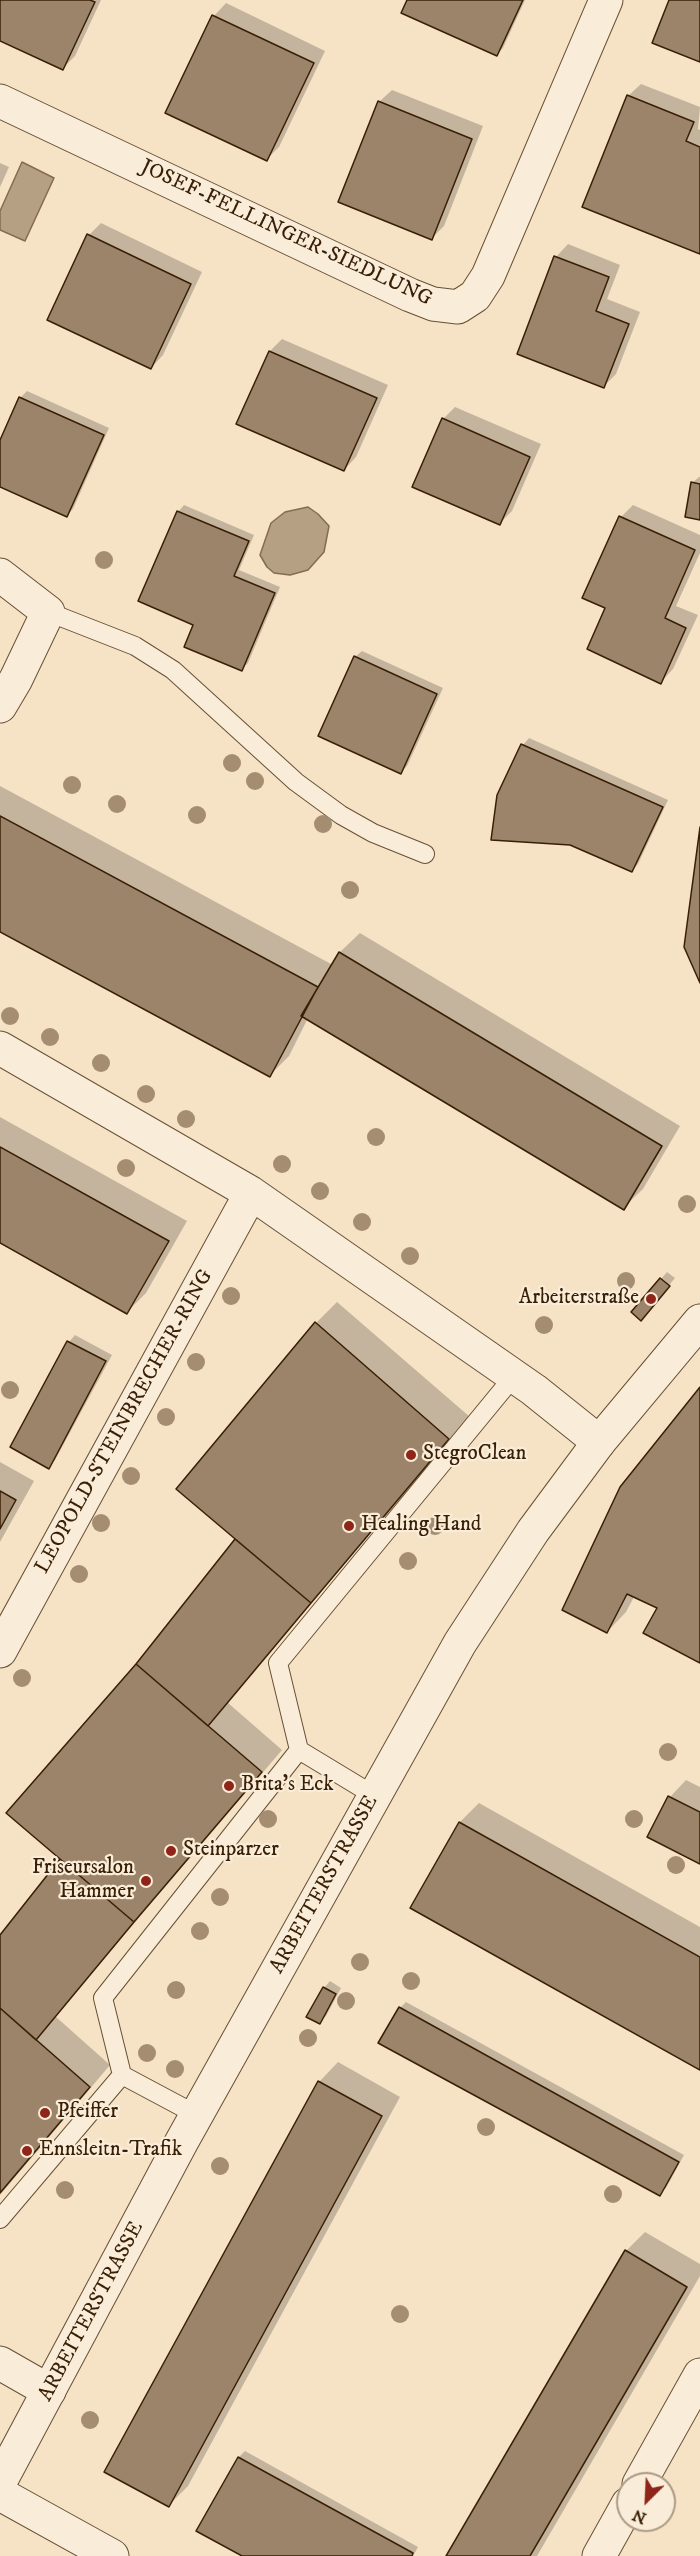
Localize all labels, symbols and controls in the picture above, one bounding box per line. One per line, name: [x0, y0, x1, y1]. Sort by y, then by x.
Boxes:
street label: JOSEF-FELLINGER-SIEDLUNG: [136, 155, 436, 313]
street label: LEOPOLD-STEINBRECHER-RING: [31, 1266, 219, 1578]
place label: Arbeiterstraße: [519, 1286, 639, 1312]
marker: Arbeiterstraße: [644, 1292, 658, 1306]
place label: StegroClean: [423, 1442, 526, 1468]
marker: StegroClean: [404, 1448, 418, 1462]
place label: Healing Hand: [361, 1513, 481, 1539]
marker: Healing Hand: [342, 1519, 356, 1533]
place label: Brita's Eck: [241, 1773, 334, 1799]
marker: Brita's Eck: [222, 1779, 236, 1793]
street label: ARBEITERSTRASSE: [265, 1791, 385, 1979]
place label: Steinparzer: [183, 1838, 279, 1864]
marker: Steinparzer: [164, 1844, 178, 1858]
place label: Friseursalon Hammer: [32, 1856, 134, 1906]
marker: Friseursalon Hammer: [139, 1874, 153, 1888]
place label: Pfeiffer: [57, 2100, 118, 2126]
marker: Pfeiffer: [38, 2106, 52, 2120]
place label: Ennsleitn-Trafik: [39, 2138, 182, 2164]
marker: Ennsleitn-Trafik: [20, 2144, 34, 2158]
street label: ARBEITERSTRASSE: [34, 2218, 150, 2406]
north arrow: [616, 2472, 676, 2532]
text: N: [629, 2505, 650, 2528]

